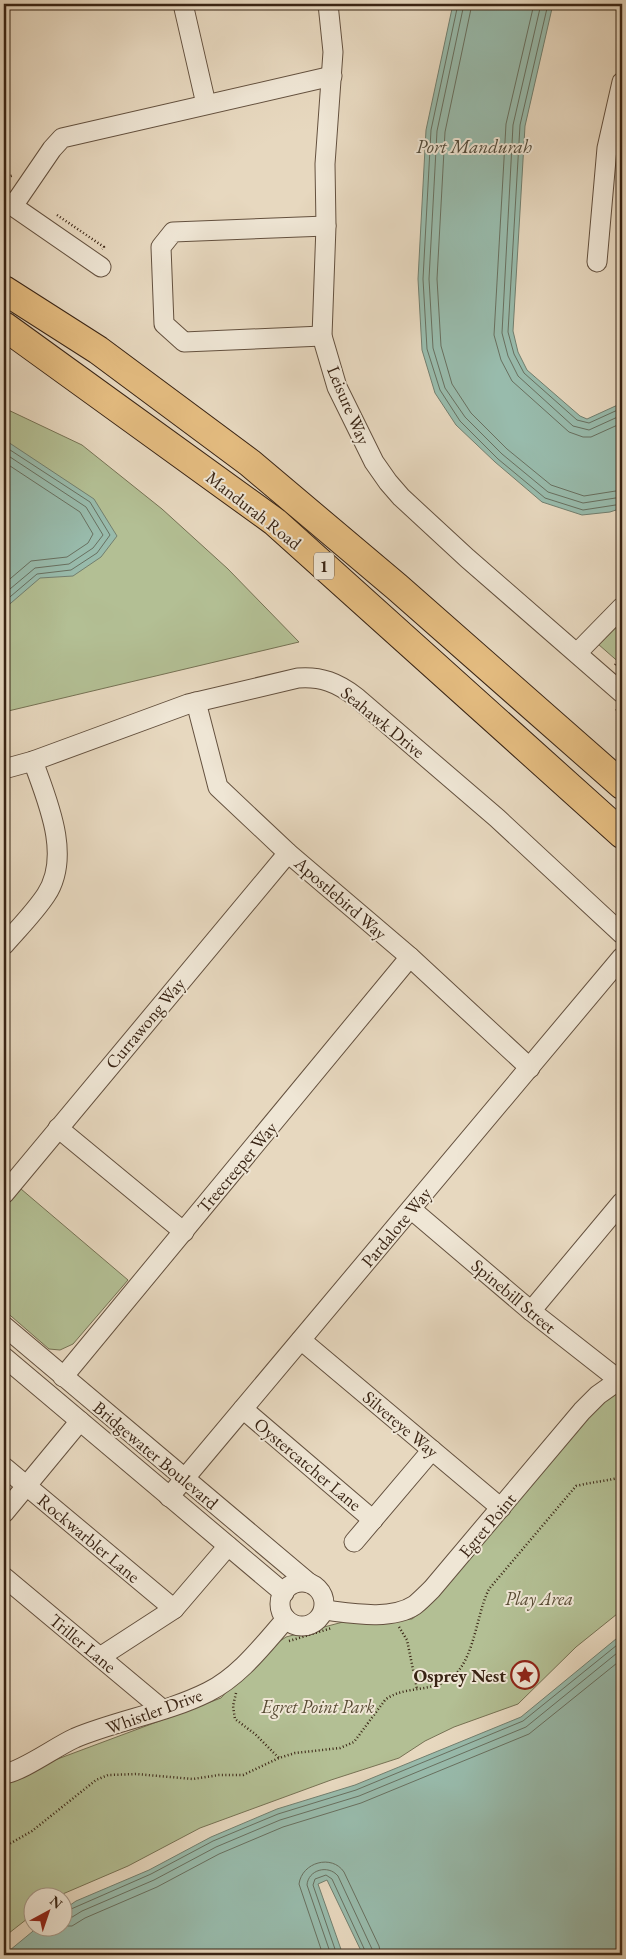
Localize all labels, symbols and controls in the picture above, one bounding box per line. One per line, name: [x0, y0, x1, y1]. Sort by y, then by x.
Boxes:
water label: Port Mandurah: [416, 134, 532, 159]
street label: Leisure Way: [322, 362, 376, 448]
street label: Mandurah Road: [202, 466, 307, 555]
road number: 1: [314, 552, 334, 580]
street label: Seahawk Drive: [336, 681, 430, 763]
street label: Apostlebird Way: [289, 851, 392, 945]
street label: Currawong Way: [100, 972, 190, 1073]
street label: Treecreeper Way: [192, 1116, 282, 1217]
street label: Pardalote Way: [356, 1182, 436, 1272]
street label: Spinebill Street: [467, 1254, 562, 1338]
street label: Silvereye Way: [358, 1386, 444, 1463]
street label: Bridgewater Boulevard: [89, 1396, 224, 1515]
street label: Oystercatcher Lane: [249, 1412, 367, 1516]
street label: Rockwarbler Lane: [33, 1488, 145, 1588]
street label: Egret Point: [453, 1488, 521, 1562]
park label: Play Area: [505, 1587, 573, 1611]
street label: Triller Lane: [45, 1608, 121, 1678]
place icon: Osprey Nest: [510, 1660, 540, 1690]
place label: Osprey Nest: [413, 1664, 506, 1687]
street label: Whistler Drive: [103, 1683, 205, 1739]
park label: Egret Point Park: [261, 1695, 374, 1719]
north arrow: [22, 1886, 72, 1936]
text: N: [46, 1892, 67, 1913]

